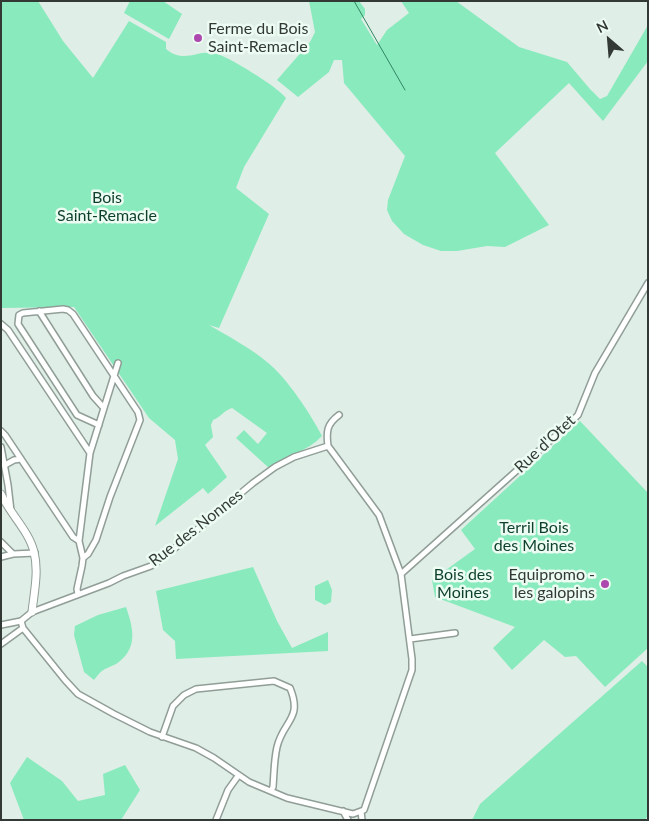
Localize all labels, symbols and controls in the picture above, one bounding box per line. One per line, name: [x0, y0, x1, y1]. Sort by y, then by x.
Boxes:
north arrow: [584, 15, 634, 65]
text: N: [593, 16, 611, 36]
place label: Ferme du Bois Saint-Remacle: [208, 19, 308, 57]
marker: Ferme du Bois Saint-Remacle: [192, 32, 204, 44]
park label: Bois Saint-Remacle: [57, 188, 157, 226]
street label: Rue d'Otet: [511, 411, 579, 477]
street label: Rue des Nonnes: [145, 485, 247, 571]
park label: Terril Bois des Moines: [494, 518, 574, 556]
park label: Bois des Moines: [434, 565, 492, 603]
place label: Equipromo - les galopins: [509, 565, 595, 603]
marker: Equipromo - les galopins: [599, 578, 611, 590]

